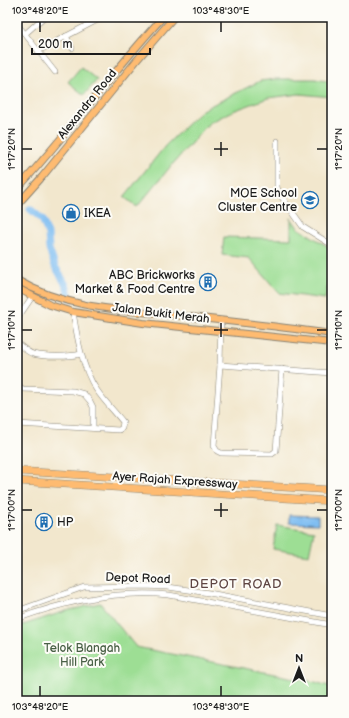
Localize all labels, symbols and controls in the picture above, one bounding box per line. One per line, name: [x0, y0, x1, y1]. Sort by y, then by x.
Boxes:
text: 103°48'20"E: [12, 5, 69, 17]
text: 103°48'30"E: [193, 5, 250, 17]
scale bar: [32, 30, 150, 56]
text: 200 m: [38, 37, 72, 52]
street label: Alexandra Road: [55, 66, 120, 142]
text: 1°17'20"N: [6, 128, 18, 170]
text: 1°17'20"N: [333, 128, 345, 170]
place label: MOE School Cluster Centre: [218, 186, 297, 215]
school or university icon: MOE School Cluster Centre: [300, 190, 320, 210]
shop icon: IKEA: [61, 203, 81, 223]
place label: IKEA: [84, 206, 111, 221]
place label: ABC Brickworks Market & Food Centre: [75, 268, 195, 297]
building icon: ABC Brickworks Market & Food Centre: [198, 272, 218, 292]
street label: Jalan Bukit Merah: [112, 300, 211, 327]
text: 1°17'10"N: [6, 310, 18, 350]
text: 1°17'10"N: [333, 310, 345, 350]
street label: Ayer Rajah Expressway: [112, 469, 238, 492]
text: 1°17'00"N: [6, 489, 18, 531]
text: 1°17'00"N: [333, 489, 345, 531]
building icon: HP: [34, 512, 54, 532]
place label: HP: [57, 515, 74, 530]
street label: Depot Road: [105, 570, 171, 587]
district label: DEPOT ROAD: [190, 576, 282, 592]
park label: Telok Blangah Hill Park: [44, 641, 121, 670]
north arrow: [279, 648, 319, 688]
text: N: [295, 652, 303, 665]
text: 103°48'20"E: [12, 701, 69, 713]
text: 103°48'30"E: [193, 701, 250, 713]

